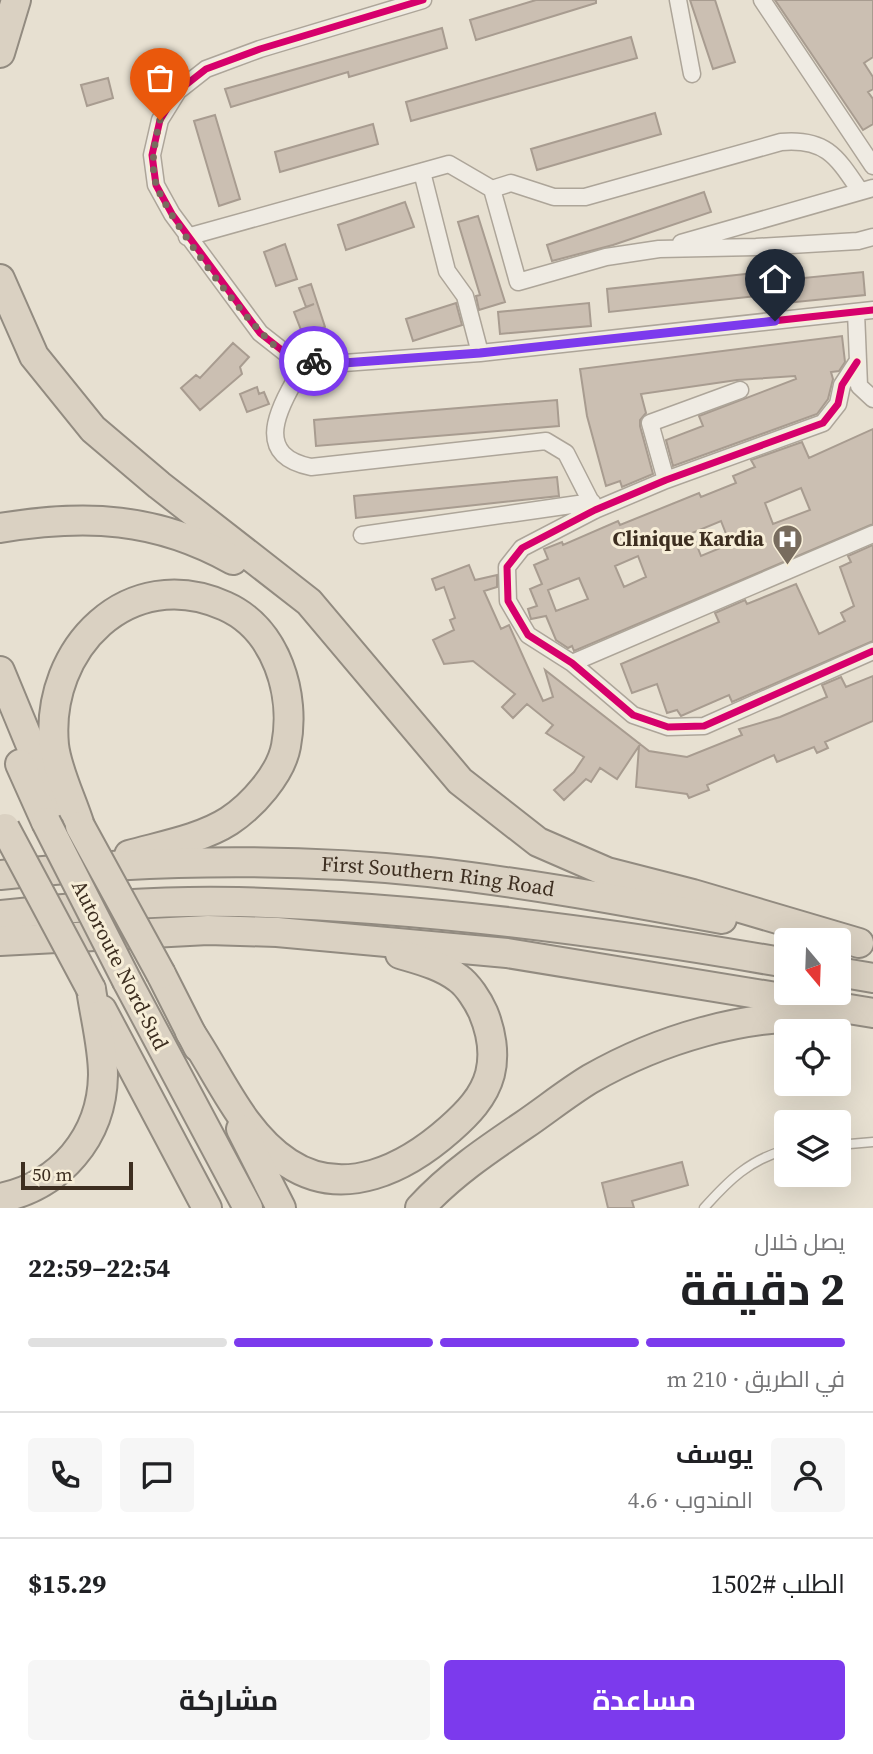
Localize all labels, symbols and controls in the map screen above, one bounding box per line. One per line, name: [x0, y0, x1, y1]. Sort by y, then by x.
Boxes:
pin: [130, 48, 190, 120]
icon: bag: [141, 59, 179, 97]
pin: [745, 249, 805, 321]
icon: home: [756, 260, 794, 298]
courier: [279, 326, 349, 396]
icon: bike: [295, 342, 333, 380]
hospital icon: Clinique Kardia: [770, 522, 804, 566]
place label: Clinique Kardia: [612, 524, 765, 553]
street label: First Southern Ring Road: [320, 849, 557, 903]
street label: Autoroute Nord-Sud: [65, 875, 176, 1055]
north arrow: [774, 928, 850, 1004]
map controls: [774, 928, 851, 1187]
button: locate: [774, 1019, 851, 1096]
button: layers: [774, 1110, 851, 1187]
scale bar: [21, 1159, 133, 1191]
text: 50 m: [32, 1161, 73, 1187]
text: يصل خلال: [754, 1226, 845, 1258]
text: 22:54–22:59: [28, 1250, 170, 1286]
text: 2 دقيقة: [680, 1257, 845, 1320]
text: في الطريق · 210 m: [667, 1363, 845, 1395]
text: يوسف: [676, 1436, 753, 1472]
button: phone: [28, 1438, 102, 1512]
button: chat: [120, 1438, 194, 1512]
button: person: [771, 1438, 845, 1512]
text: المندوب · 4.6: [628, 1484, 753, 1516]
text: $15.29: [28, 1566, 106, 1602]
text: الطلب #1502: [710, 1566, 845, 1602]
button: مشاركة: [28, 1660, 430, 1740]
button: مساعدة: [444, 1660, 845, 1740]

